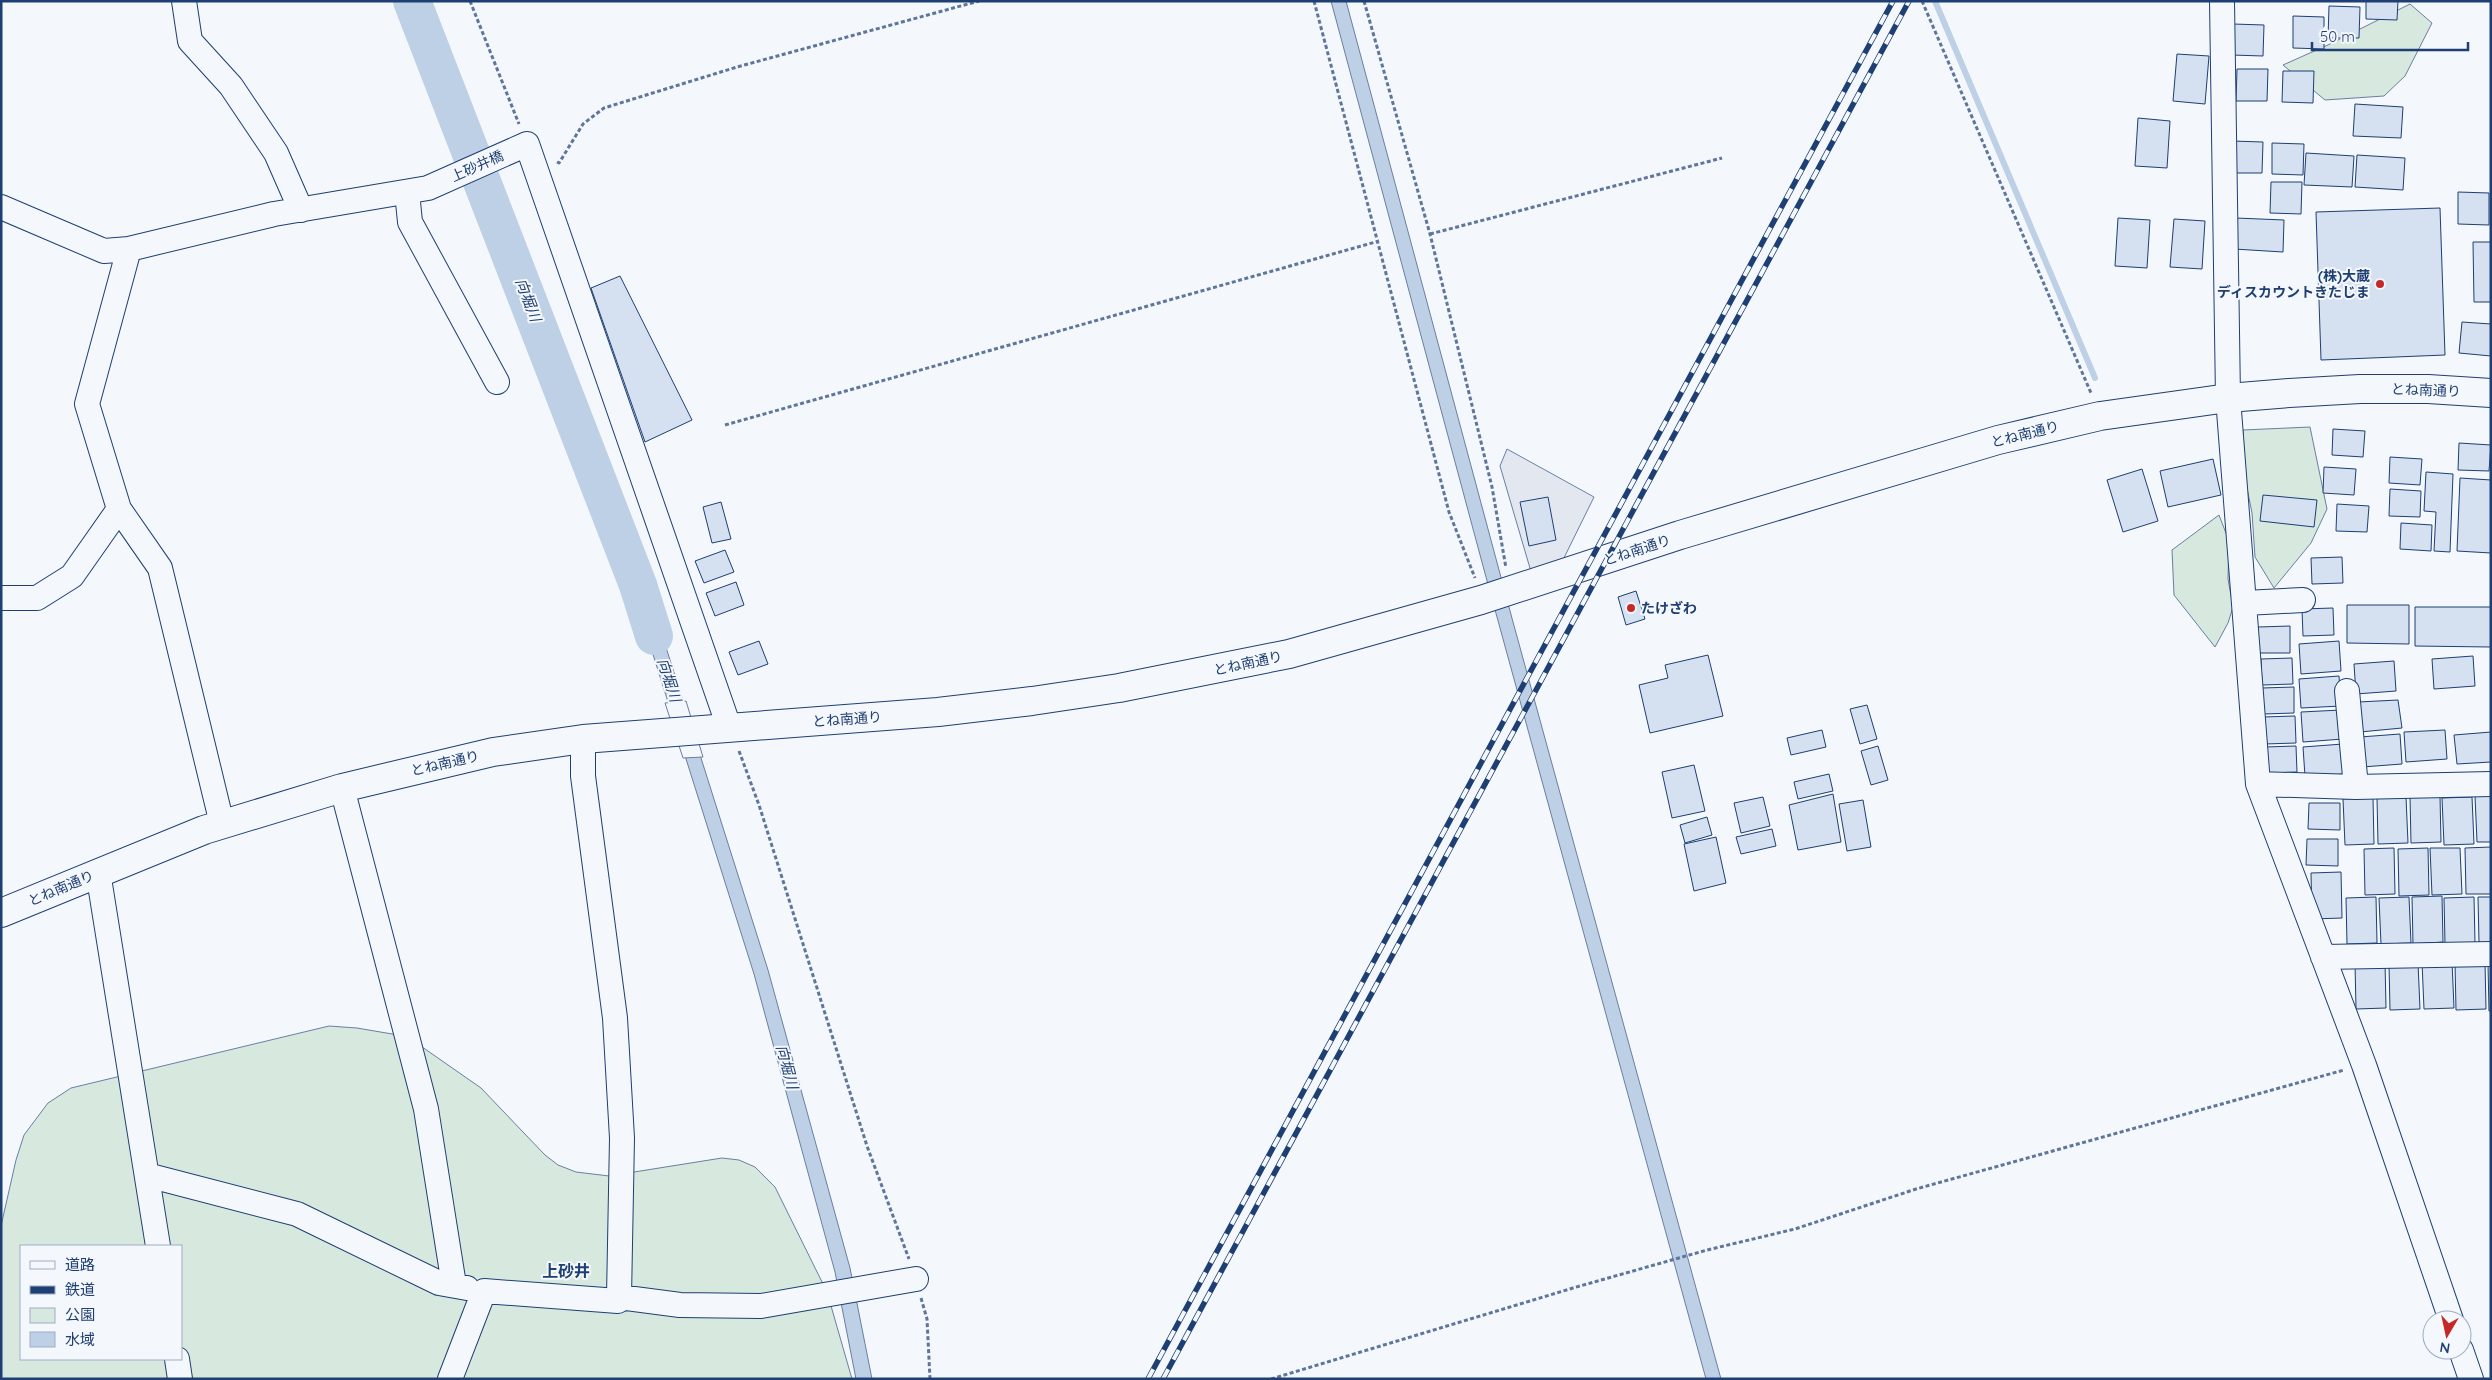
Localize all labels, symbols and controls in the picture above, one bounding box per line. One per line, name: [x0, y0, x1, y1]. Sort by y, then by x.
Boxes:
scale bar: [2312, 20, 2468, 52]
text: 50 m: [2320, 27, 2355, 46]
street label: 上砂井橋: [448, 146, 506, 186]
place label: (株)大蔵 ディスカウントきたじま: [2217, 267, 2370, 301]
water label: 向堀川: [512, 275, 546, 326]
marker: (株)大蔵 ディスカウントきたじま: [2374, 278, 2386, 290]
street label: とね南通り: [2391, 380, 2461, 400]
street label: とね南通り: [1989, 417, 2061, 451]
street label: とね南通り: [1601, 531, 1673, 569]
place label: たけざわ: [1641, 599, 1697, 617]
marker: たけざわ: [1625, 602, 1637, 614]
street label: とね南通り: [1212, 647, 1284, 679]
water label: 向堀川: [653, 656, 686, 706]
street label: とね南通り: [811, 708, 883, 730]
street label: とね南通り: [409, 746, 481, 780]
street label: とね南通り: [25, 866, 97, 910]
water label: 向堀川: [772, 1043, 803, 1093]
legend: [20, 1245, 182, 1360]
text: 道路: [65, 1255, 95, 1274]
district label: 上砂井: [542, 1261, 590, 1281]
text: 鉄道: [65, 1280, 95, 1299]
text: 公園: [65, 1305, 95, 1324]
north arrow: [2422, 1310, 2472, 1360]
text: 水域: [65, 1330, 95, 1349]
text: N: [2438, 1338, 2451, 1358]

